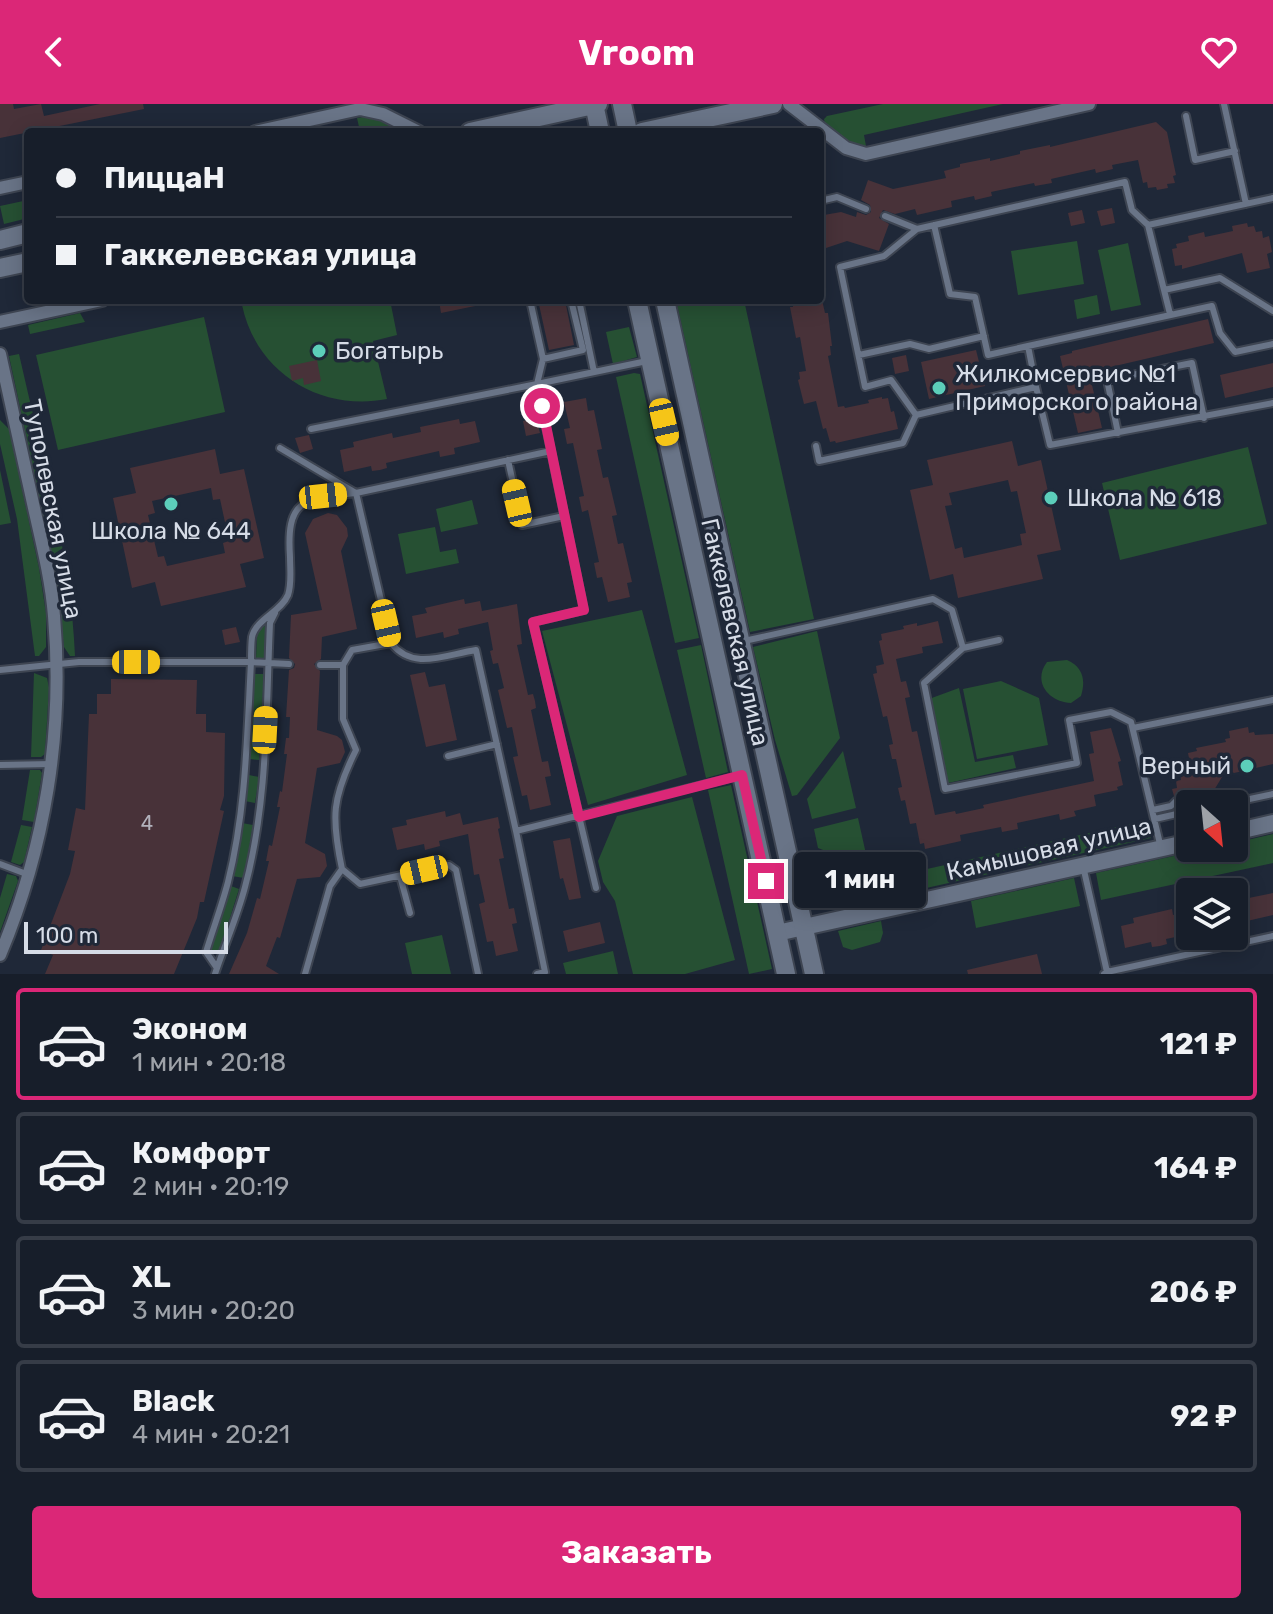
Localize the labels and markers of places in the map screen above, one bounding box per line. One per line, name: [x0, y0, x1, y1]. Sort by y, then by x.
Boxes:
place label: Богатырь: [335, 337, 443, 365]
marker: Богатырь: [310, 342, 328, 360]
place label: Жилкомсервис №1 Приморского района: [955, 360, 1198, 416]
marker: Жилкомсервис №1 Приморского района: [930, 379, 948, 397]
place label: Школа № 618: [1067, 484, 1222, 512]
marker: Школа № 618: [1042, 489, 1060, 507]
marker: Школа № 644: [162, 495, 180, 513]
place label: Школа № 644: [91, 517, 251, 545]
place label: Верный: [1141, 752, 1231, 780]
marker: Верный: [1238, 757, 1256, 775]

